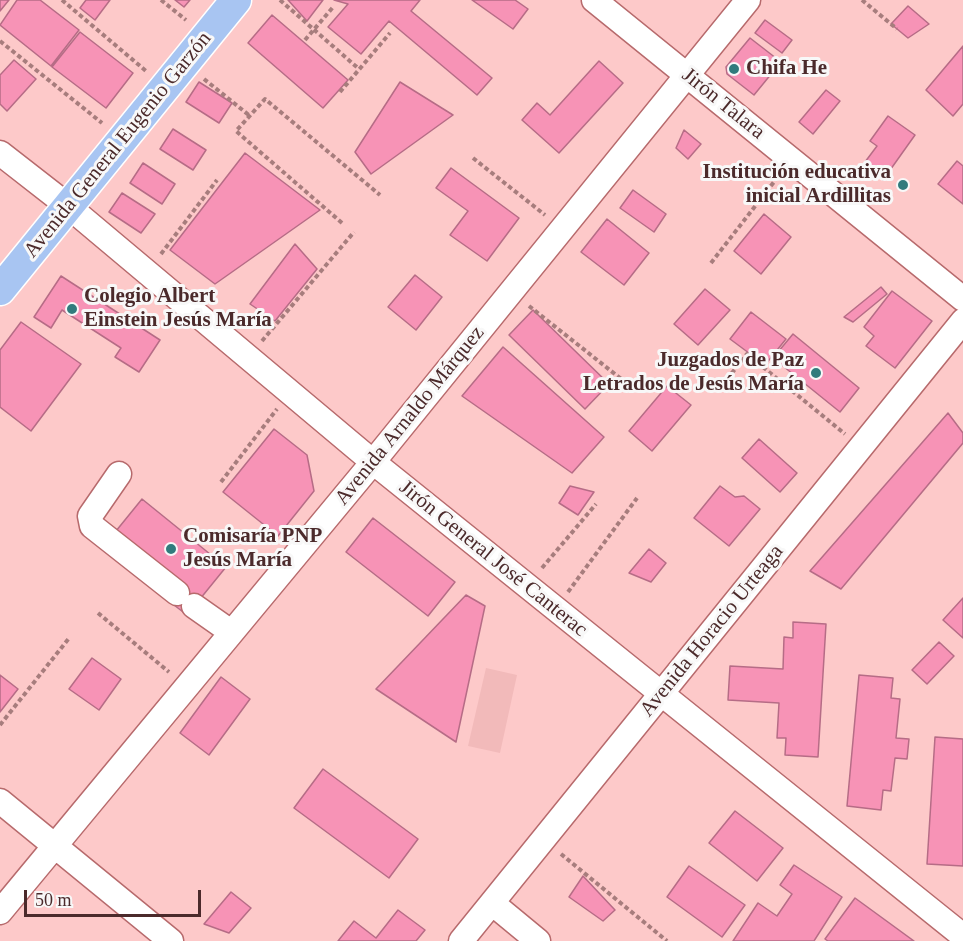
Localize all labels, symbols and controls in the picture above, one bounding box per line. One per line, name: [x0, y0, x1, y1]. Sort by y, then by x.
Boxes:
street label: Avenida General Eugenio Garzón: [19, 27, 217, 263]
place label: Chifa He: [746, 56, 827, 82]
marker: Chifa He: [727, 62, 741, 76]
street label: Jirón Talara: [676, 63, 770, 145]
place label: Institución educativa inicial Ardillitas: [703, 160, 891, 210]
marker: Institución educativa inicial Ardillitas: [896, 178, 910, 192]
place label: Colegio Albert Einstein Jesús María: [84, 284, 272, 334]
marker: Colegio Albert Einstein Jesús María: [65, 302, 79, 316]
street label: Avenida Arnaldo Márquez: [330, 321, 490, 511]
place label: Juzgados de Paz Letrados de Jesús María: [583, 348, 804, 398]
marker: Juzgados de Paz Letrados de Jesús María: [809, 366, 823, 380]
street label: Jirón General José Canterac: [394, 475, 592, 643]
place label: Comisaría PNP Jesús María: [183, 524, 322, 574]
street label: Avenida Horacio Urteaga: [635, 540, 789, 722]
marker: Comisaría PNP Jesús María: [164, 542, 178, 556]
scale bar: [27, 878, 204, 916]
text: 50 m: [35, 890, 72, 910]

